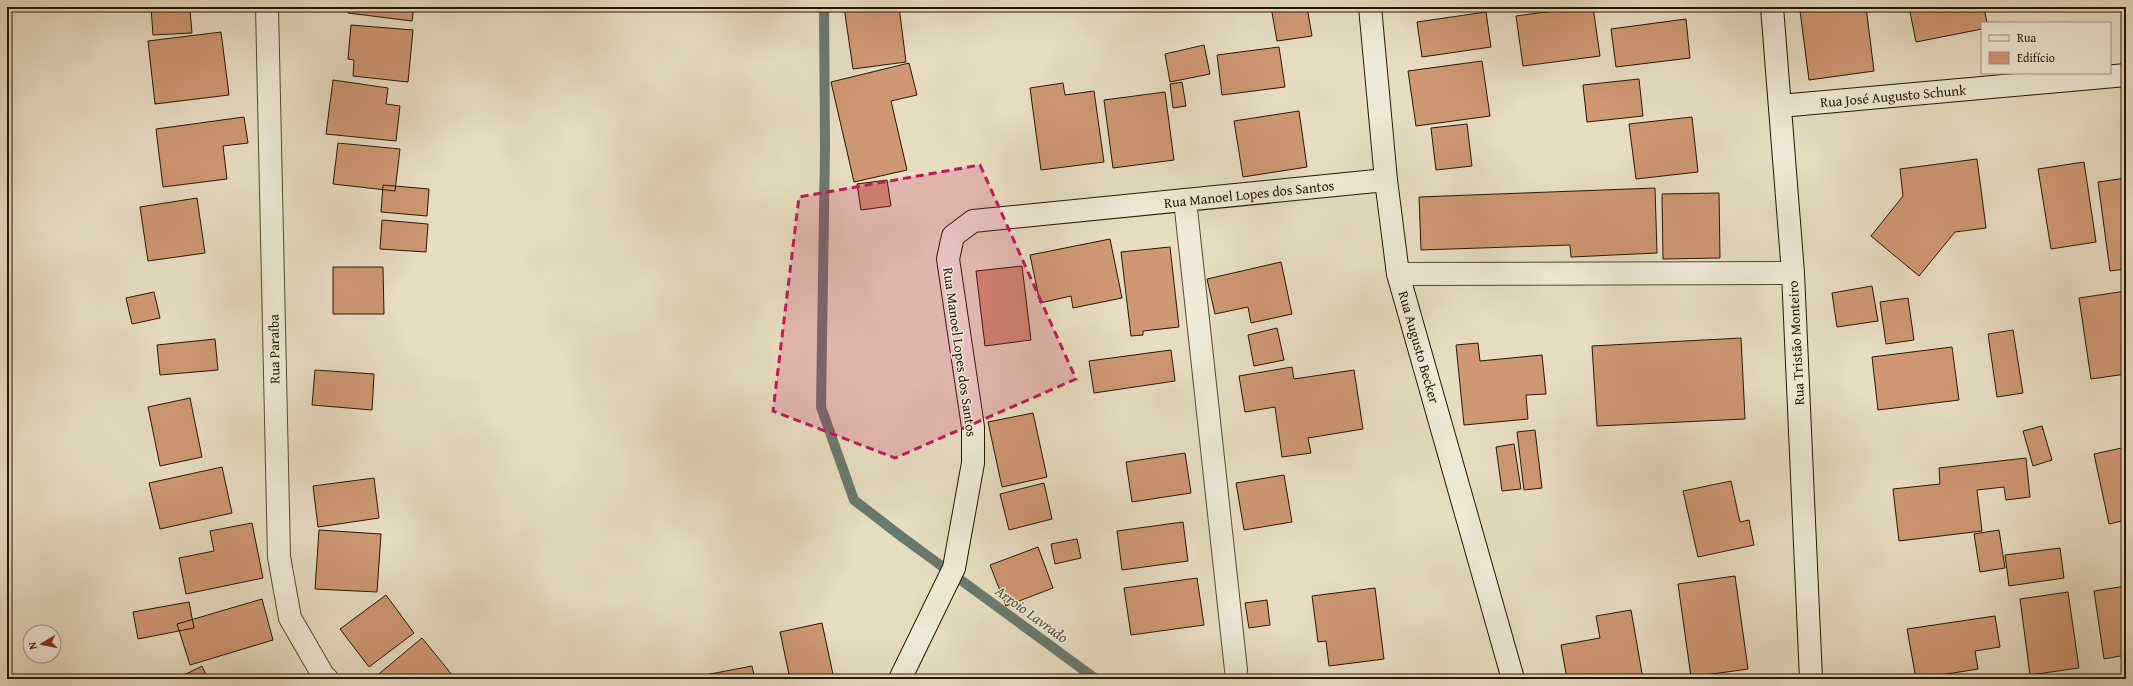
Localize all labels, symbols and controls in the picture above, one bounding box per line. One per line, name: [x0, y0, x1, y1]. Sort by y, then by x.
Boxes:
legend: [1981, 22, 2111, 74]
text: Rua: [2017, 29, 2036, 46]
text: Edifício: [2017, 49, 2055, 66]
street label: Rua José Augusto Schunk: [1819, 80, 1968, 112]
street label: Rua Manoel Lopes dos Santos: [1163, 175, 1335, 213]
street label: Rua Manoel Lopes dos Santos: [938, 266, 982, 438]
street label: Rua Tristão Monteiro: [1783, 280, 1809, 406]
street label: Rua Augusto Becker: [1393, 288, 1445, 406]
street label: Rua Paraíba: [263, 314, 285, 384]
water label: Arroio Lavrado: [990, 580, 1073, 648]
north arrow: [22, 624, 62, 664]
text: N: [24, 640, 41, 651]

